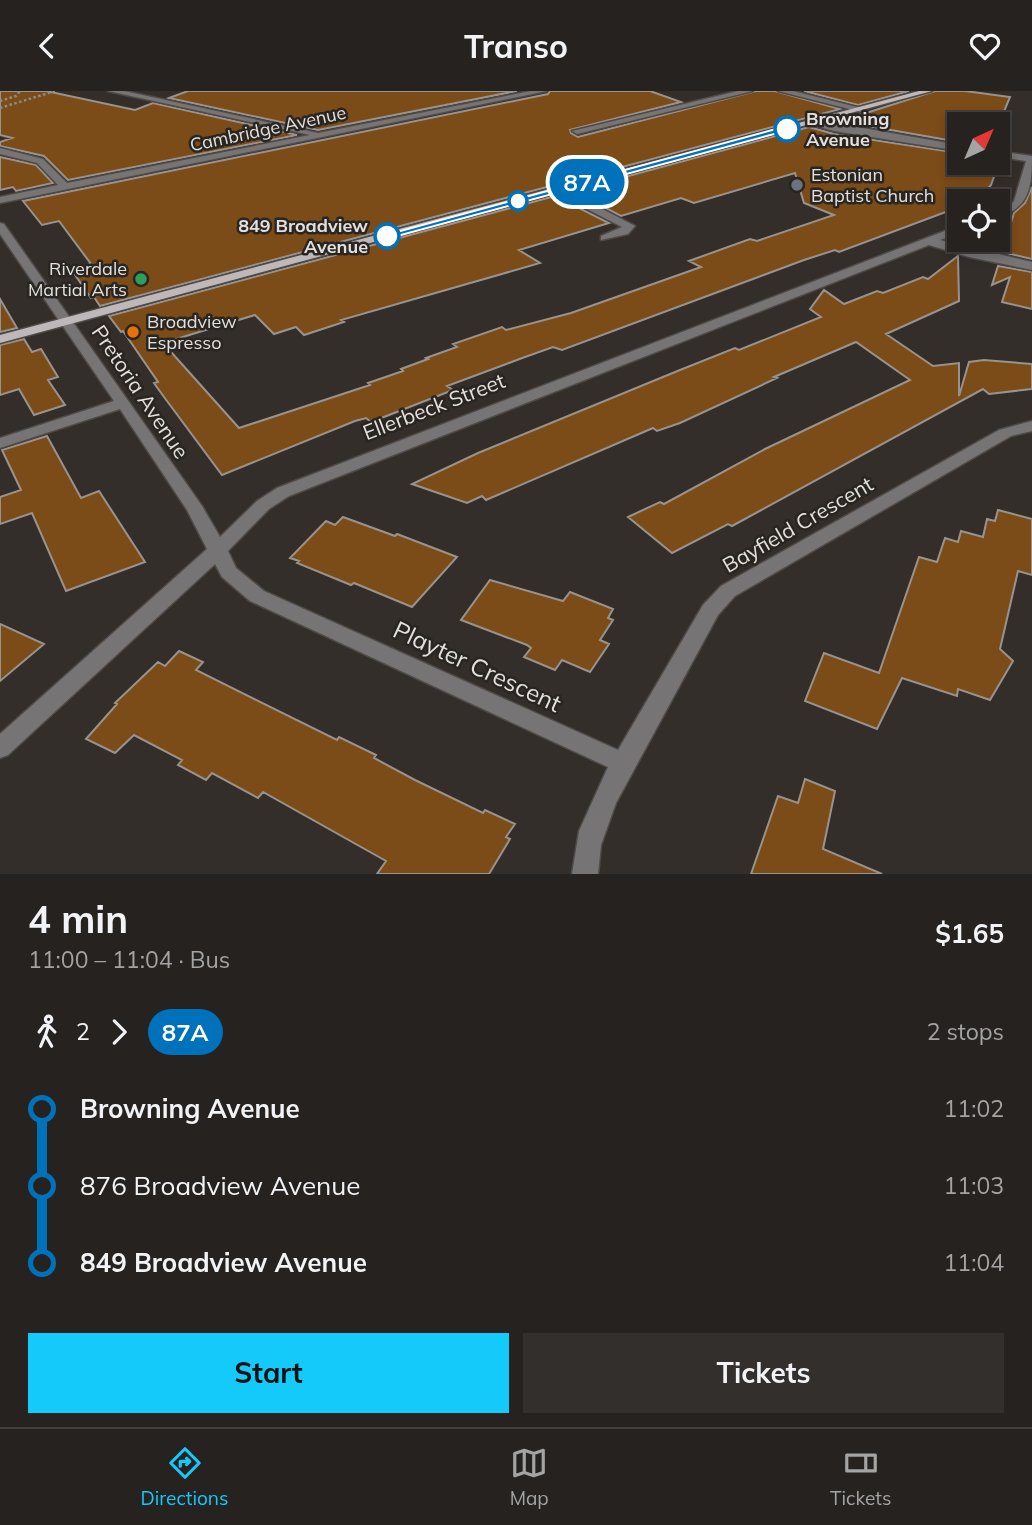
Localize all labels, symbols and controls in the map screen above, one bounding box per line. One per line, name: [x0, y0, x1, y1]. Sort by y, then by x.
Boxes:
text: Transo: [464, 26, 568, 66]
icon: back: [28, 27, 66, 65]
icon: heart: [966, 27, 1004, 65]
street label: Cambridge Avenue: [188, 101, 348, 156]
place label: Browning Avenue: [806, 107, 889, 151]
north arrow: [947, 112, 1010, 175]
map controls: [947, 112, 1010, 252]
marker: Browning Avenue: [774, 116, 800, 142]
line badge: 87A: [547, 159, 627, 205]
place label: Estonian Baptist Church: [811, 163, 934, 207]
text: 87A: [564, 167, 610, 197]
marker: Estonian Baptist Church: [789, 177, 805, 193]
button: locate: [947, 189, 1010, 252]
unlabelled marker: [508, 191, 528, 211]
place label: 849 Broadview Avenue: [238, 214, 368, 258]
marker: 849 Broadview Avenue: [374, 223, 400, 249]
place label: Riverdale Martial Arts: [28, 257, 127, 301]
marker: Riverdale Martial Arts: [133, 271, 149, 287]
place label: Broadview Espresso: [147, 310, 237, 354]
street label: Pretoria Avenue: [87, 320, 195, 463]
marker: Broadview Espresso: [125, 324, 141, 340]
street label: Ellerbeck Street: [359, 367, 508, 445]
street label: Bayfield Crescent: [718, 470, 877, 578]
street label: Playter Crescent: [389, 614, 566, 718]
text: 4 min: [28, 895, 128, 943]
text: $1.65: [935, 917, 1004, 950]
text: 11:00 – 11:04 · Bus: [28, 945, 230, 974]
icon: walk: [28, 1013, 66, 1051]
icon: forward: [100, 1013, 138, 1051]
text: 2: [76, 1017, 90, 1046]
text: 87A: [162, 1017, 209, 1047]
text: 2 stops: [927, 1017, 1004, 1046]
text: Browning Avenue: [80, 1092, 300, 1125]
text: 11:02: [944, 1094, 1004, 1123]
text: 876 Broadview Avenue: [80, 1169, 361, 1202]
text: 11:03: [944, 1171, 1004, 1200]
text: 849 Broadview Avenue: [80, 1246, 367, 1279]
text: 11:04: [944, 1248, 1004, 1277]
button: Start: [28, 1333, 509, 1413]
button: Tickets: [523, 1333, 1004, 1413]
tab: Directions: [141, 1444, 228, 1510]
tab: Map: [510, 1444, 549, 1510]
tab: Tickets: [830, 1444, 891, 1510]

